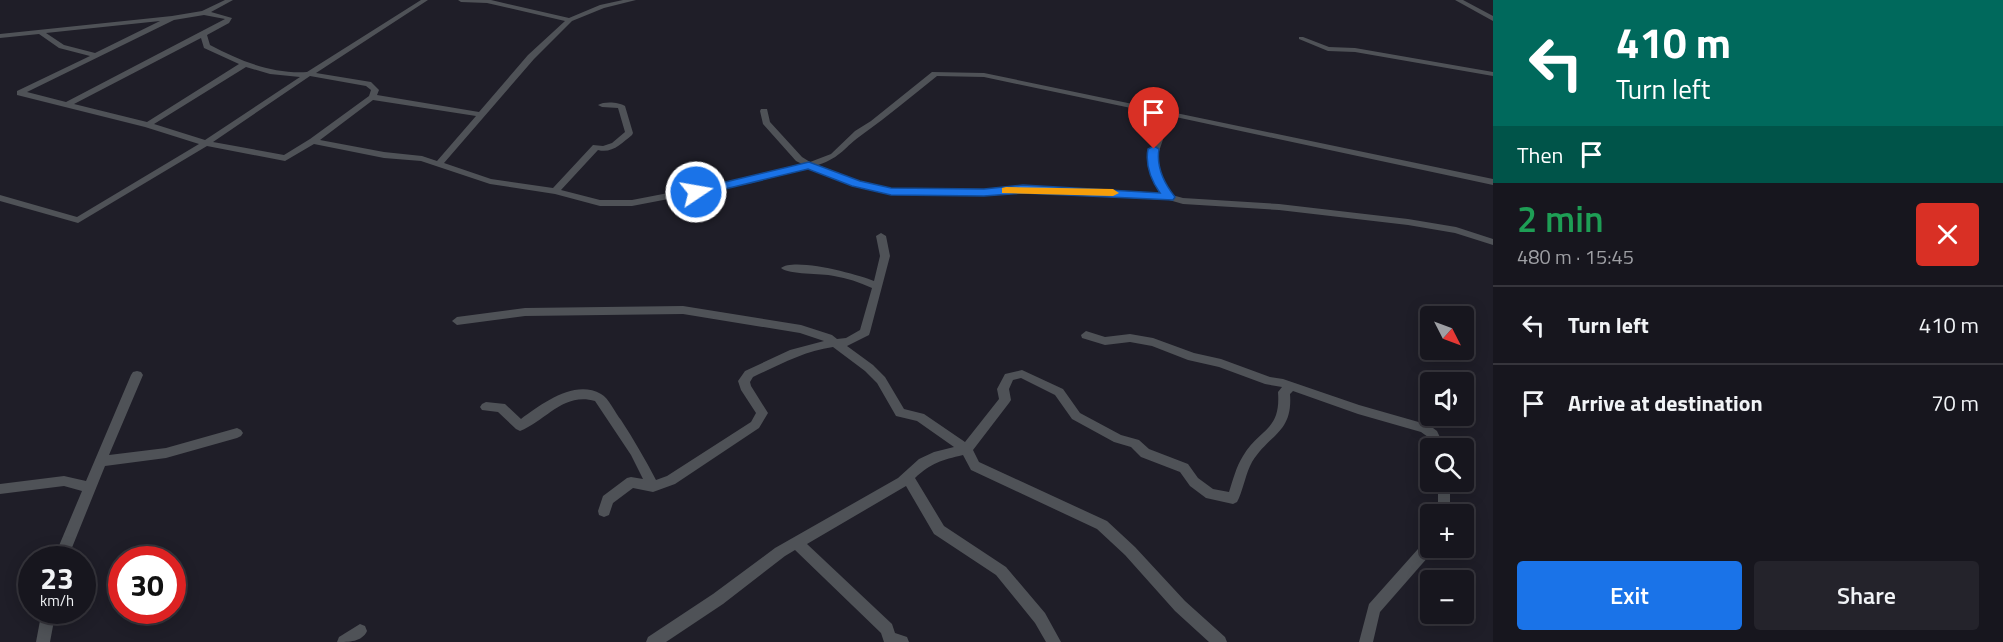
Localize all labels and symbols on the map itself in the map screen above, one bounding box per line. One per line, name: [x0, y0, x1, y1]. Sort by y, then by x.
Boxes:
pin: [1128, 87, 1179, 149]
position arrow: [664, 160, 728, 224]
north arrow: [1420, 306, 1474, 360]
speed limit sign: 30: [108, 546, 186, 624]

